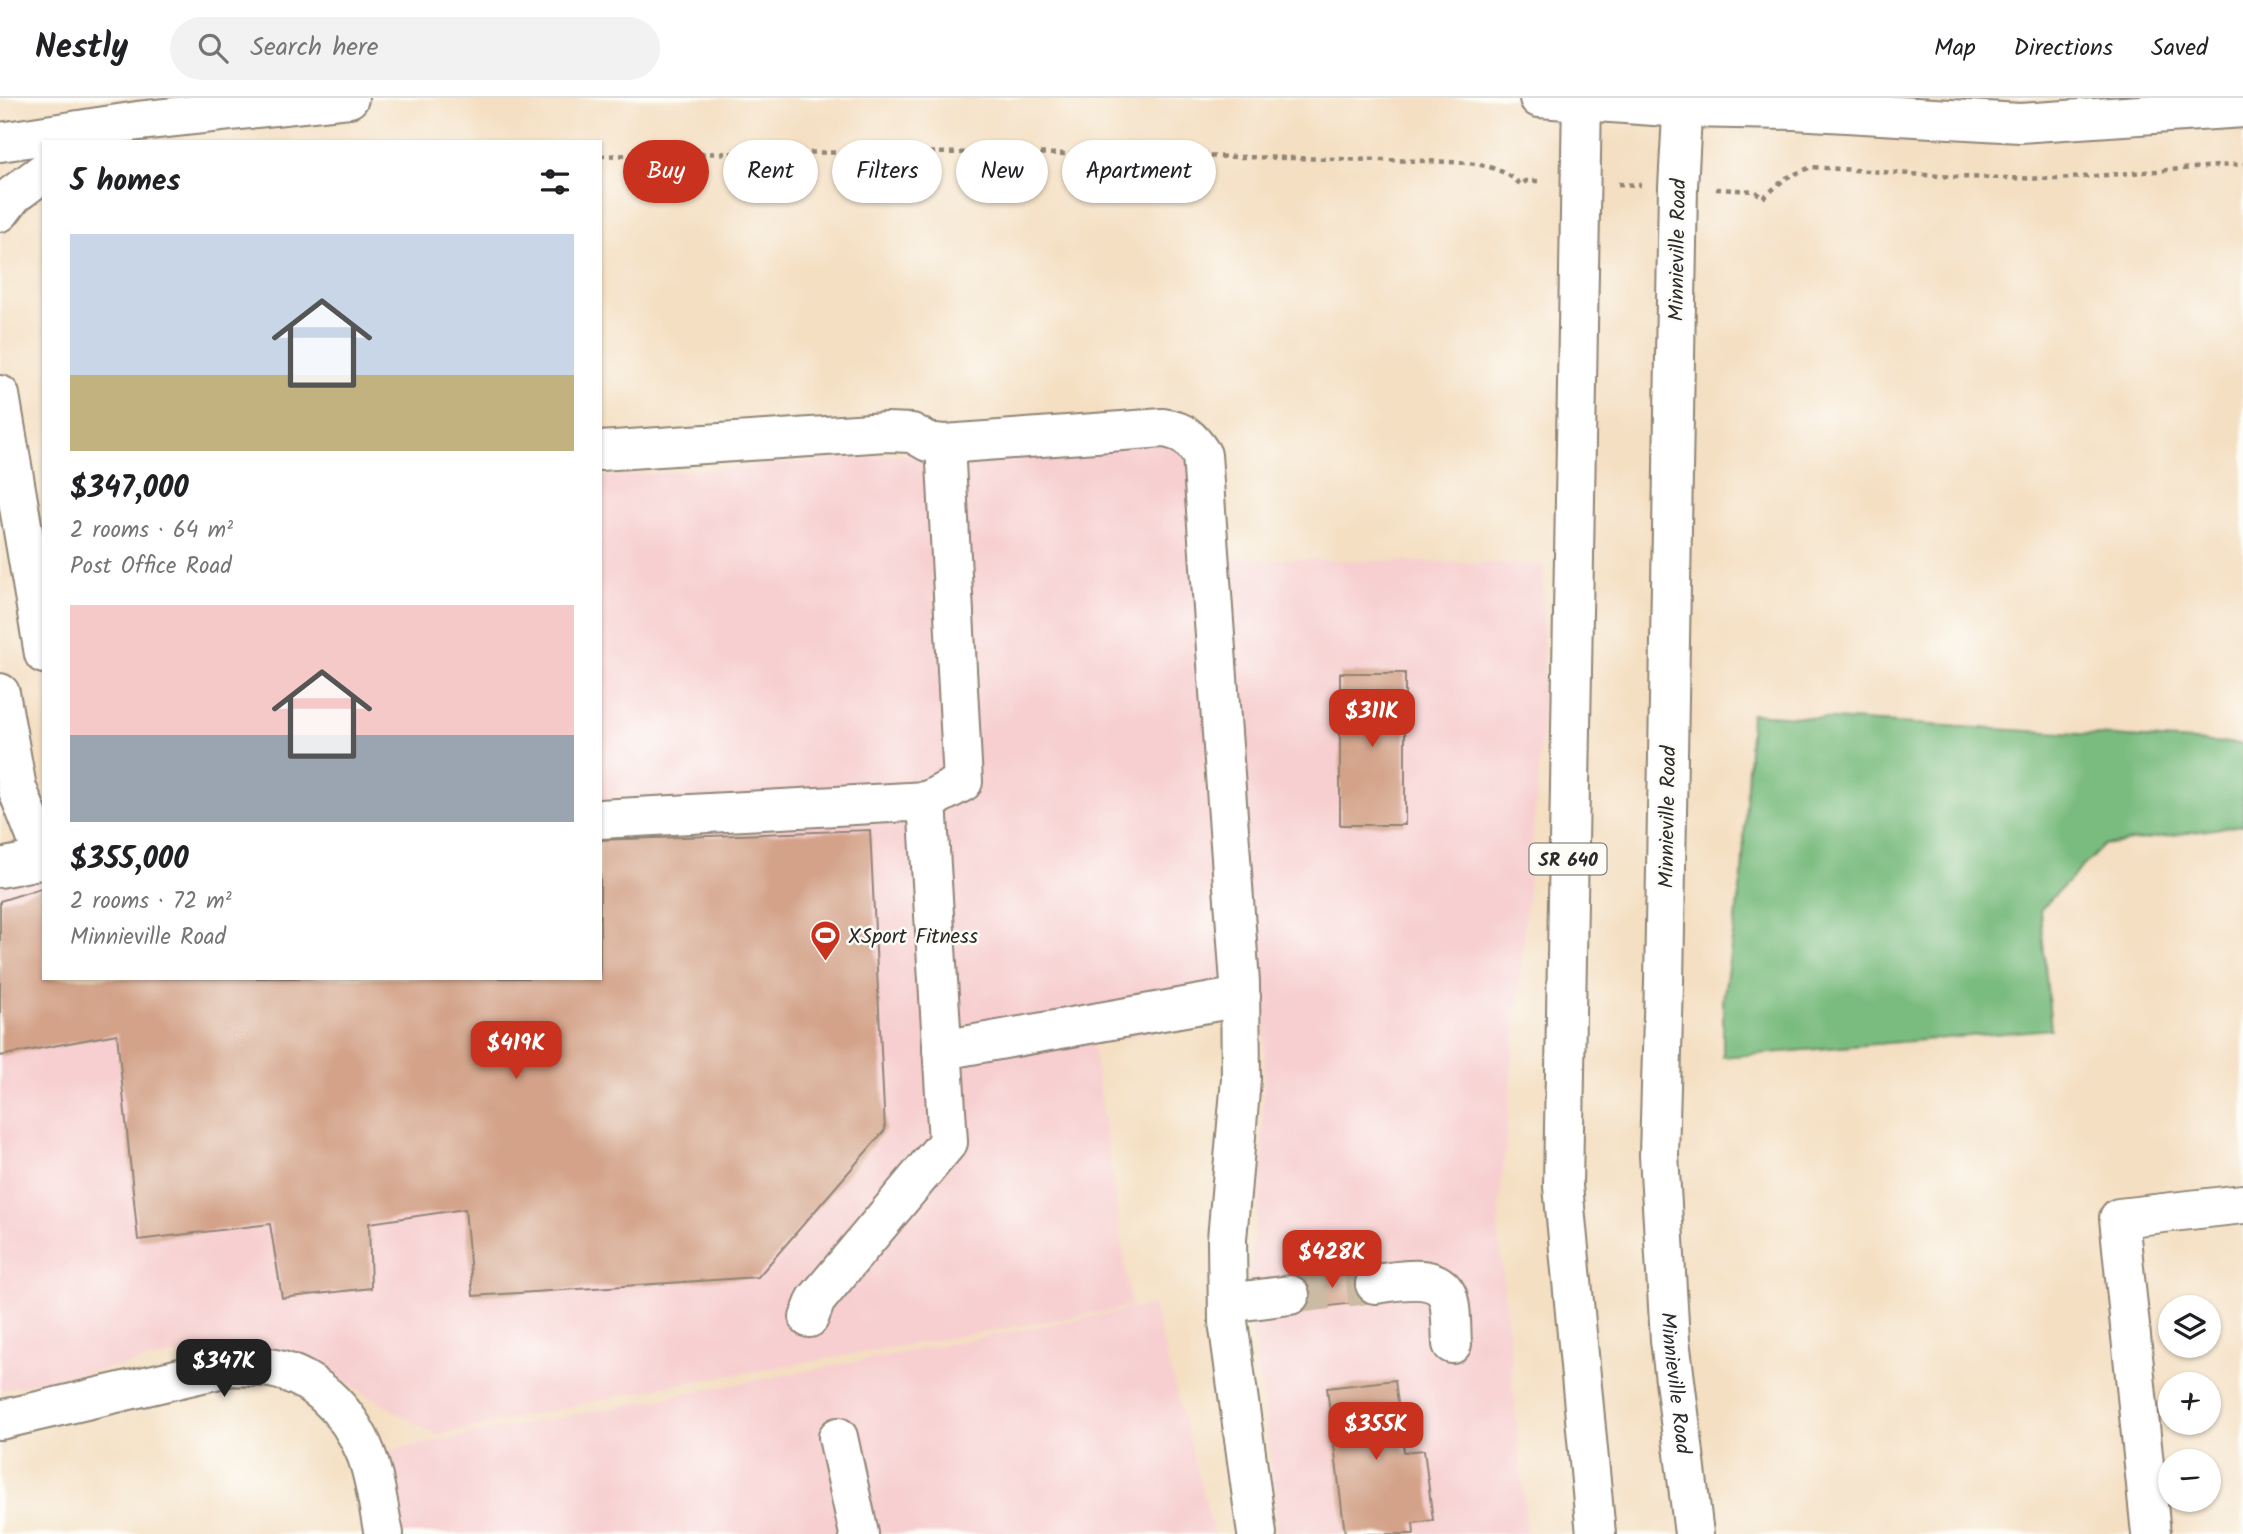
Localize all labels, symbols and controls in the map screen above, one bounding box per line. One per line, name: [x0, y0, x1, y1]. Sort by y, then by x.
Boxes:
search box: [170, 17, 660, 80]
text: Nestly: [35, 22, 128, 75]
text: Search here: [250, 27, 378, 69]
icon: search: [194, 29, 232, 67]
text: Map: [1934, 29, 1976, 68]
text: Directions: [2014, 29, 2113, 68]
text: Saved: [2151, 29, 2208, 68]
chip: Buy: [623, 140, 709, 203]
chip: Rent: [723, 140, 818, 203]
chip: Filters: [832, 140, 942, 203]
chip: New: [956, 140, 1048, 203]
chip: Apartment: [1062, 140, 1216, 203]
text: 5 homes: [70, 158, 181, 206]
icon: filters: [536, 163, 574, 201]
street label: Minnieville Road: [1661, 178, 1696, 322]
icon: home: [259, 280, 385, 406]
text: $347,000: [70, 465, 189, 513]
text: 2 rooms · 64 m²: [70, 513, 233, 549]
text: Post Office Road: [70, 549, 232, 585]
icon: home: [259, 651, 385, 777]
pin: $311K: [1323, 690, 1421, 749]
text: $311K: [1345, 694, 1399, 730]
street label: Minnieville Road: [1651, 745, 1686, 889]
text: $355,000: [70, 836, 189, 884]
road number: SR 640: [1530, 844, 1606, 874]
text: 2 rooms · 72 m²: [70, 884, 232, 920]
sports icon: XSport Fitness: [808, 919, 842, 963]
text: Minnieville Road: [70, 920, 226, 956]
place label: XSport Fitness: [848, 921, 978, 954]
pin: $419K: [467, 1021, 565, 1081]
text: $419K: [487, 1026, 545, 1062]
pin: $428K: [1283, 1230, 1381, 1290]
text: $428K: [1299, 1235, 1365, 1271]
map controls: [2158, 1295, 2221, 1512]
button: layers: [2158, 1295, 2221, 1358]
street label: Minnieville Road: [1650, 1311, 1699, 1457]
pin: $347K: [175, 1340, 273, 1399]
text: $347K: [192, 1344, 256, 1380]
button: +: [2158, 1372, 2221, 1435]
pin: $355K: [1327, 1402, 1425, 1462]
text: $355K: [1344, 1407, 1408, 1443]
button: −: [2158, 1449, 2221, 1512]

